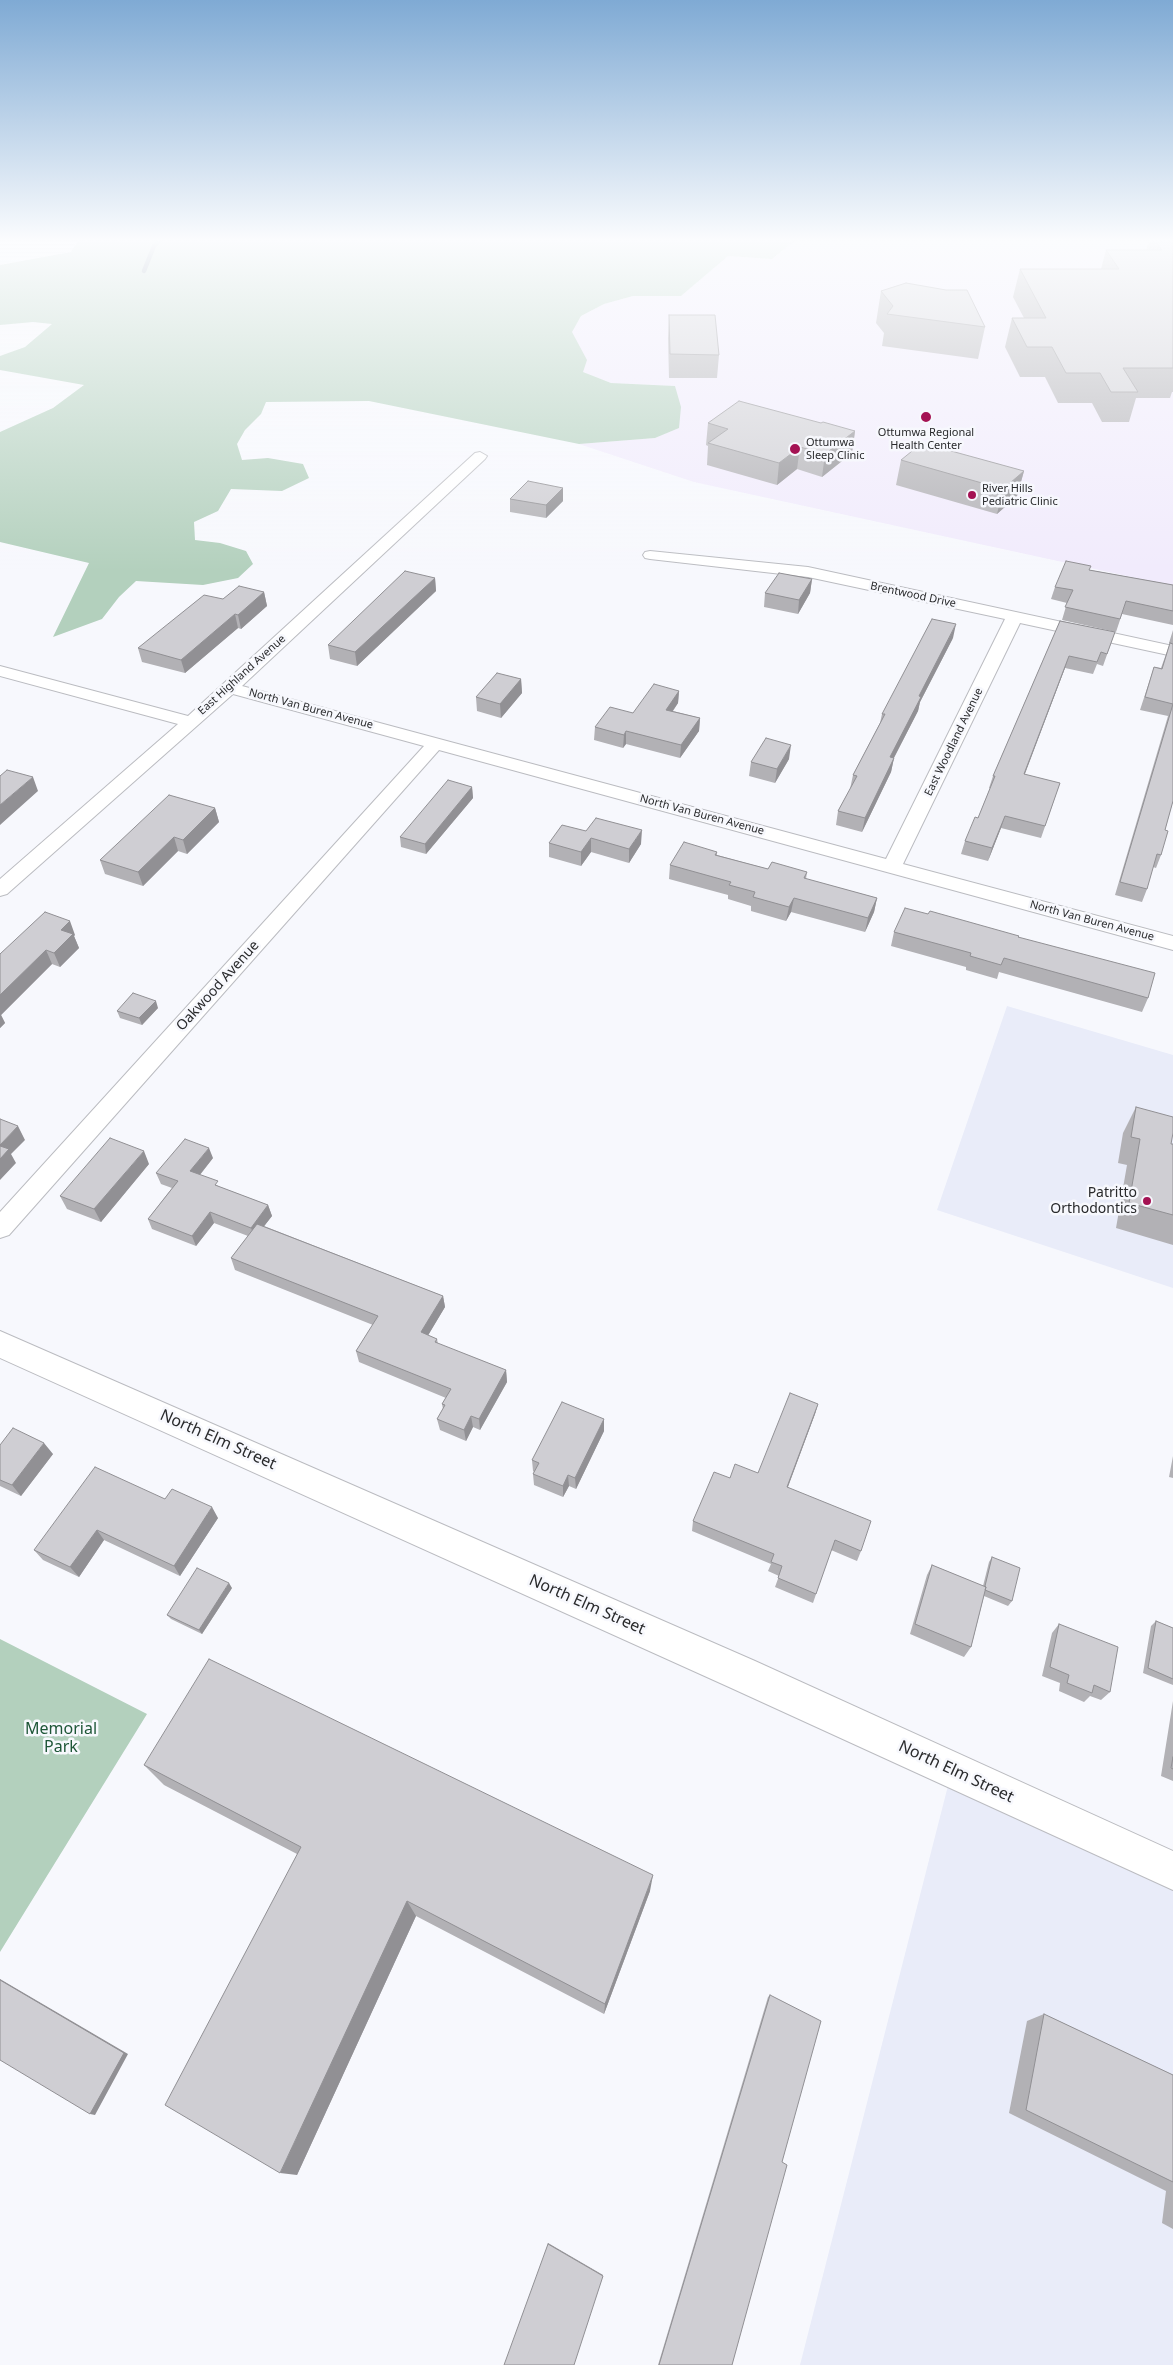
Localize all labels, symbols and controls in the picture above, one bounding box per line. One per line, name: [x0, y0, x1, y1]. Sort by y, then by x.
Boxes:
marker: Ottumwa Regional Health Center: [919, 410, 933, 424]
place label: Ottumwa Regional Health Center: [878, 426, 974, 452]
place label: Ottumwa Sleep Clinic: [806, 436, 864, 462]
marker: Ottumwa Sleep Clinic: [788, 442, 802, 456]
place label: River Hills Pediatric Clinic: [982, 482, 1058, 508]
marker: River Hills Pediatric Clinic: [966, 489, 978, 501]
street label: Brentwood Drive: [869, 579, 957, 611]
street label: East Highland Avenue: [196, 632, 288, 718]
street label: North Van Buren Avenue: [247, 686, 375, 732]
street label: East Woodland Avenue: [922, 686, 986, 798]
street label: North Van Buren Avenue: [638, 792, 766, 838]
street label: North Van Buren Avenue: [1028, 898, 1156, 944]
street label: Oakwood Avenue: [173, 937, 263, 1035]
place label: Patritto Orthodontics: [1050, 1185, 1137, 1218]
marker: Patritto Orthodontics: [1141, 1195, 1153, 1207]
street label: North Elm Street: [157, 1406, 279, 1474]
street label: North Elm Street: [526, 1571, 648, 1639]
park label: Memorial Park: [25, 1719, 97, 1757]
street label: North Elm Street: [895, 1737, 1017, 1807]

